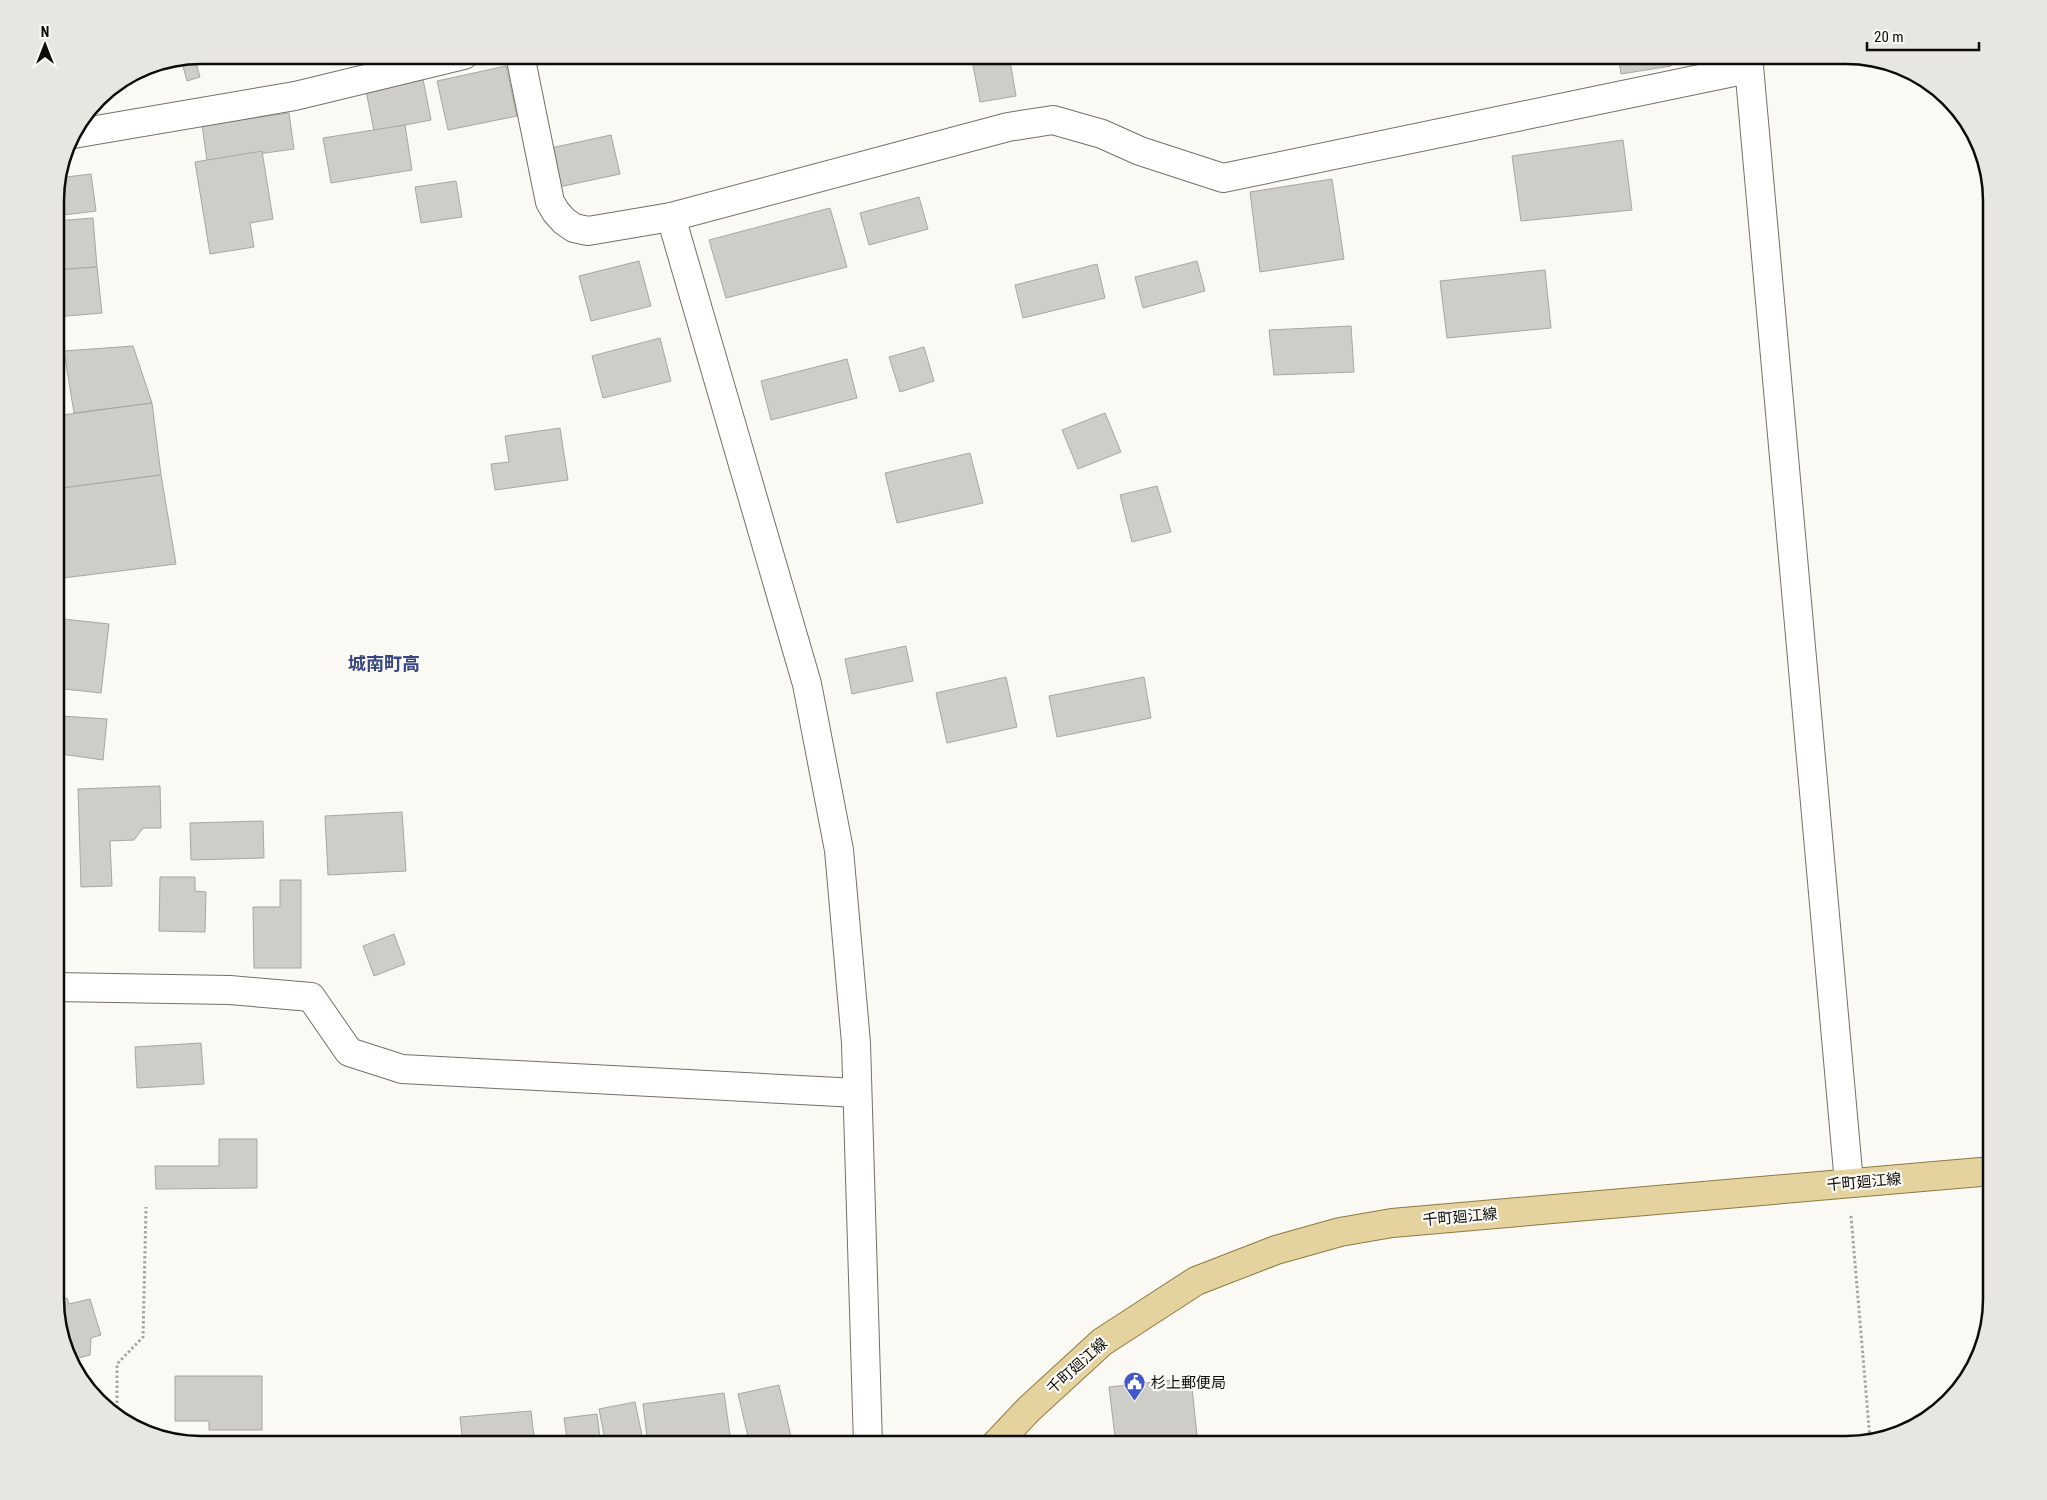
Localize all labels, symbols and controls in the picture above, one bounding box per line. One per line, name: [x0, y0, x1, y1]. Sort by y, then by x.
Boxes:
north arrow: [20, 20, 70, 70]
scale bar: [1867, 20, 1980, 52]
text: N: [41, 24, 49, 40]
text: 20 m: [1874, 28, 1904, 46]
district label: 城南町高: [348, 653, 420, 674]
street label: 千町廻江線: [1826, 1170, 1902, 1194]
street label: 千町廻江線: [1422, 1205, 1498, 1229]
street label: 千町廻江線: [1043, 1334, 1111, 1398]
public building icon: 杉上郵便局: [1123, 1371, 1147, 1402]
place label: 杉上郵便局: [1151, 1374, 1226, 1392]

